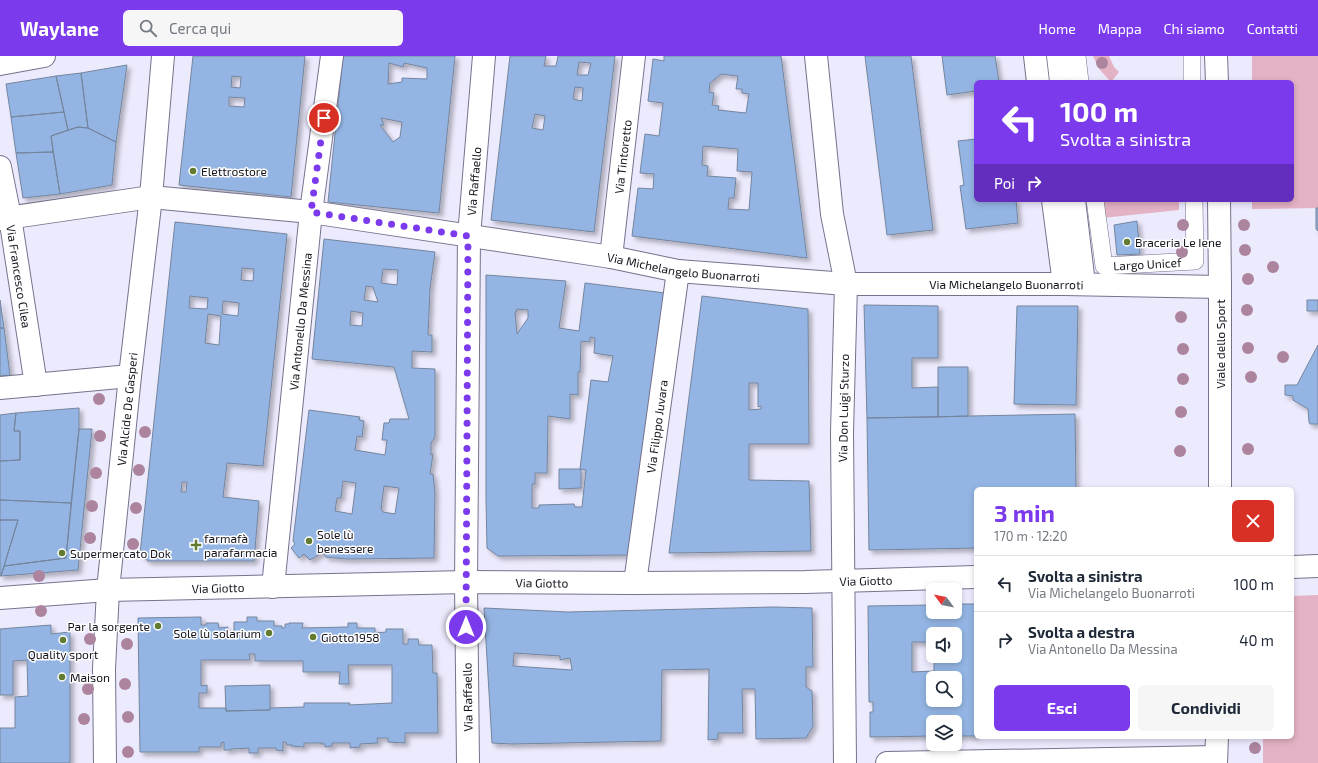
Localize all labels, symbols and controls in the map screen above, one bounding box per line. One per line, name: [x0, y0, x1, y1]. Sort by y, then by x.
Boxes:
search box: [123, 10, 403, 46]
text: Waylane: [20, 17, 99, 40]
icon: search: [137, 17, 159, 39]
text: Cerca qui: [169, 19, 231, 37]
text: Home: [1039, 20, 1076, 37]
text: Mappa: [1098, 20, 1142, 37]
text: Chi siamo: [1164, 20, 1225, 37]
text: Contatti: [1247, 20, 1298, 37]
text: 100 m: [1060, 94, 1138, 128]
icon: left: [994, 96, 1046, 148]
pin: [307, 101, 341, 135]
icon: arrive: [313, 107, 335, 129]
street label: Via Tintoretto: [611, 119, 634, 195]
text: Svolta a sinistra: [1060, 128, 1191, 150]
street label: Via Raffaello: [464, 146, 483, 216]
place label: Elettrostore: [201, 164, 267, 178]
marker: Elettrostore: [188, 166, 198, 176]
icon: right: [1023, 172, 1045, 194]
text: Poi: [994, 174, 1015, 192]
street label: Via Francesco Cilea: [4, 224, 34, 329]
place label: Braceria Le Iene: [1135, 235, 1221, 249]
marker: Braceria Le Iene: [1122, 237, 1132, 247]
street label: Via Michelangelo Buonarroti: [606, 250, 760, 284]
street label: Via Antonello Da Messina: [286, 252, 314, 391]
street label: Largo Unicef: [1113, 255, 1182, 272]
street label: Via Michelangelo Buonarroti: [929, 277, 1084, 291]
street label: Viale dello Sport: [1213, 299, 1227, 389]
street label: Via Alcide De Gasperi: [114, 352, 140, 466]
street label: Via Don Luigi Sturzo: [835, 354, 851, 462]
street label: Via Filippo Juvara: [643, 379, 670, 474]
text: 3 min: [994, 498, 1055, 527]
button: close: [1232, 500, 1274, 542]
place label: Sole lù benessere: [317, 527, 373, 555]
text: 170 m · 12:20: [994, 528, 1068, 544]
place label: farmafà parafarmacia: [204, 531, 277, 559]
marker: Sole lù benessere: [304, 536, 314, 546]
marker: farmafà parafarmacia: [191, 540, 201, 550]
place label: Supermercato Dok: [70, 546, 171, 560]
marker: Supermercato Dok: [57, 548, 67, 558]
text: Svolta a sinistra: [1028, 567, 1143, 585]
street label: Via Giotto: [839, 572, 893, 588]
icon: left: [994, 573, 1016, 595]
street label: Via Giotto: [515, 575, 569, 590]
text: 100 m: [1233, 575, 1274, 593]
street label: Via Giotto: [191, 580, 245, 595]
north arrow: [926, 583, 962, 619]
map controls: [926, 583, 962, 751]
text: Via Michelangelo Buonarroti: [1028, 585, 1195, 601]
position arrow: [445, 606, 487, 648]
place label: Par la sorgente: [68, 619, 150, 633]
marker: Par la sorgente: [153, 621, 163, 631]
text: Svolta a destra: [1028, 623, 1135, 641]
place label: Sole lù solarium: [173, 626, 261, 640]
button: sound: [926, 627, 962, 663]
marker: Sole lù solarium: [264, 628, 274, 638]
icon: right: [994, 629, 1016, 651]
place label: Giotto1958: [321, 630, 380, 644]
text: 40 m: [1239, 631, 1274, 649]
marker: Giotto1958: [308, 632, 318, 642]
marker: Quality sport: [58, 635, 68, 645]
text: Via Antonello Da Messina: [1028, 641, 1178, 657]
place label: Quality sport: [28, 647, 99, 662]
street label: Via Raffaello: [459, 662, 475, 732]
place label: Maison: [70, 670, 110, 684]
button: search: [926, 671, 962, 707]
marker: Maison: [57, 672, 67, 682]
button: Esci: [994, 685, 1130, 731]
button: Condividi: [1138, 685, 1274, 731]
button: layers: [926, 715, 962, 751]

